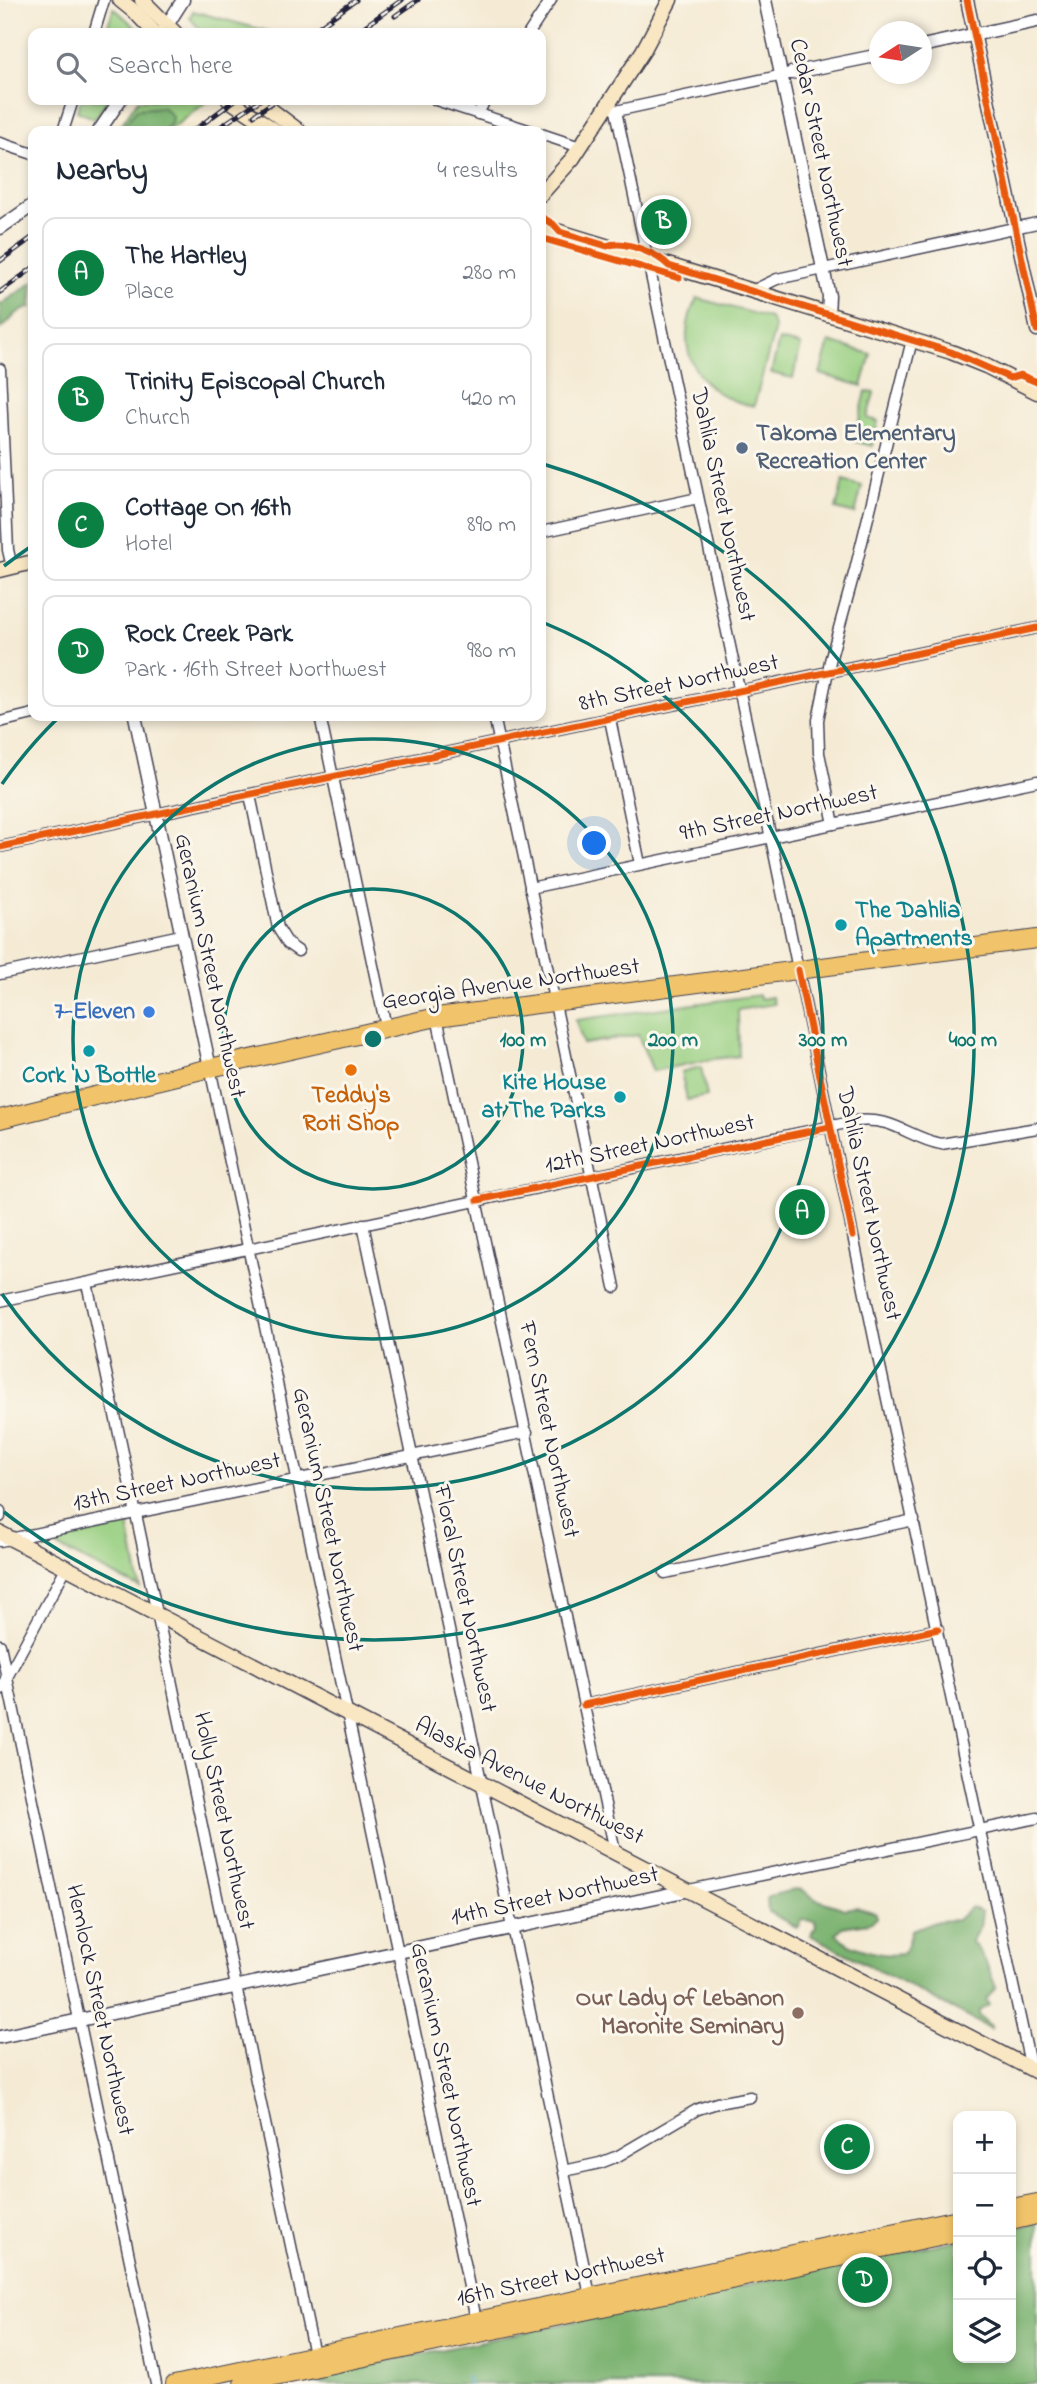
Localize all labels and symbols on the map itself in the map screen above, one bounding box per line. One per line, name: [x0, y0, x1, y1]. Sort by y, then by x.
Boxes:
north arrow: [869, 21, 932, 84]
street label: Cedar Street Northwest: [779, 36, 861, 270]
pin: B: [641, 196, 687, 248]
street label: Dahlia Street Northwest: [680, 384, 764, 625]
place label: Takoma Elementary Recreation Center: [756, 417, 956, 480]
marker: Takoma Elementary Recreation Center: [734, 440, 750, 456]
street label: 8th Street Northwest: [576, 646, 782, 722]
street label: 9th Street Northwest: [677, 776, 881, 852]
your location: [577, 826, 611, 860]
street label: Geranium Street Northwest: [164, 831, 254, 1101]
place label: The Dahlia Apartments: [855, 894, 973, 957]
marker: The Dahlia Apartments: [833, 917, 849, 933]
street label: Georgia Avenue Northwest: [380, 950, 642, 1020]
place label: 7-Eleven: [54, 995, 135, 1030]
marker: 7-Eleven: [141, 1004, 157, 1020]
text: 100 m: [500, 1026, 546, 1056]
text: 200 m: [647, 1026, 698, 1056]
text: 300 m: [798, 1026, 847, 1056]
text: 400 m: [949, 1026, 997, 1056]
centre of rings: [361, 1027, 385, 1051]
marker: Cork 'N Bottle: [81, 1043, 97, 1059]
place label: Cork 'N Bottle: [22, 1059, 157, 1094]
marker: Teddy's Roti Shop: [343, 1062, 359, 1078]
place label: Kite House at The Parks: [481, 1066, 607, 1129]
place label: Teddy's Roti Shop: [303, 1079, 399, 1142]
street label: Dahlia Street Northwest: [826, 1083, 910, 1324]
marker: Kite House at The Parks: [612, 1089, 628, 1105]
street label: 12th Street Northwest: [542, 1106, 758, 1184]
pin: A: [779, 1186, 825, 1238]
street label: Fern Street Northwest: [508, 1318, 588, 1541]
street label: Geranium Street Northwest: [282, 1385, 372, 1655]
street label: 13th Street Northwest: [70, 1444, 284, 1522]
street label: Floral Street Northwest: [423, 1481, 505, 1716]
street label: Holly Street Northwest: [182, 1709, 263, 1933]
street label: Alaska Avenue Northwest: [408, 1709, 650, 1855]
street label: 14th Street Northwest: [448, 1858, 662, 1936]
street label: Hemlock Street Northwest: [55, 1881, 143, 2139]
street label: Geranium Street Northwest: [400, 1940, 490, 2210]
place label: Our Lady of Lebanon Maronite Seminary: [575, 1982, 784, 2046]
marker: Our Lady of Lebanon Maronite Seminary: [790, 2005, 806, 2021]
pin: C: [824, 2121, 870, 2173]
street label: 16th Street Northwest: [453, 2239, 669, 2317]
pin: D: [842, 2254, 888, 2306]

